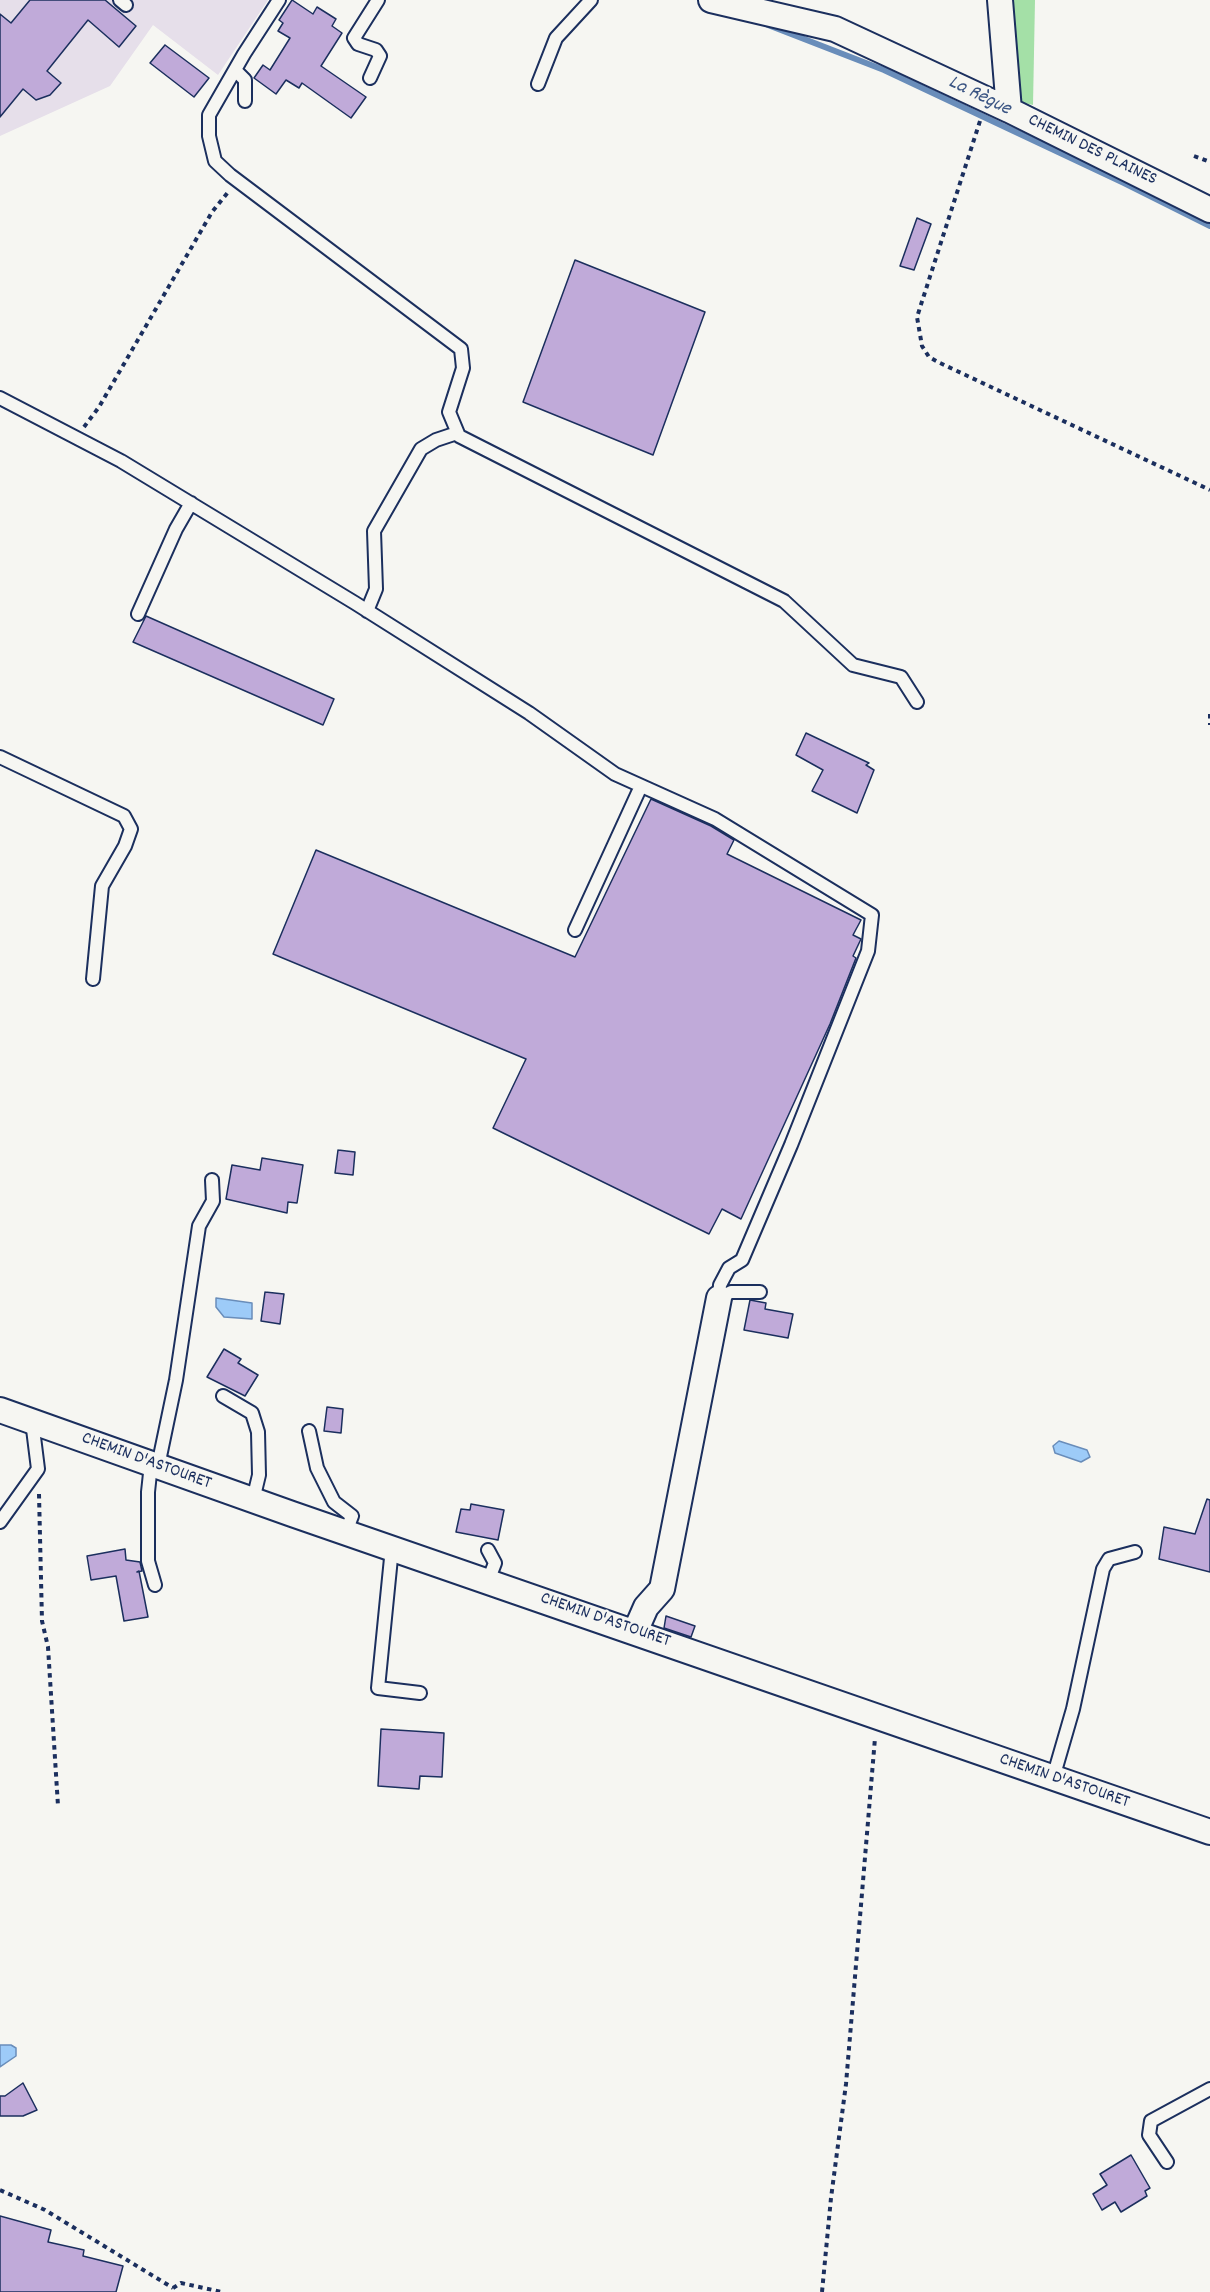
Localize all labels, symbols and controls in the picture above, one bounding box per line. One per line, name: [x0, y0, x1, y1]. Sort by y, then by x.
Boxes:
water label: La Règue: [944, 72, 1014, 122]
street label: CHEMIN DES PLAINES: [1024, 110, 1160, 192]
street label: CHEMIN D'ASTOURET: [78, 1429, 214, 1495]
street label: CHEMIN D'ASTOURET: [537, 1589, 673, 1653]
street label: CHEMIN D'ASTOURET: [996, 1750, 1132, 1814]

